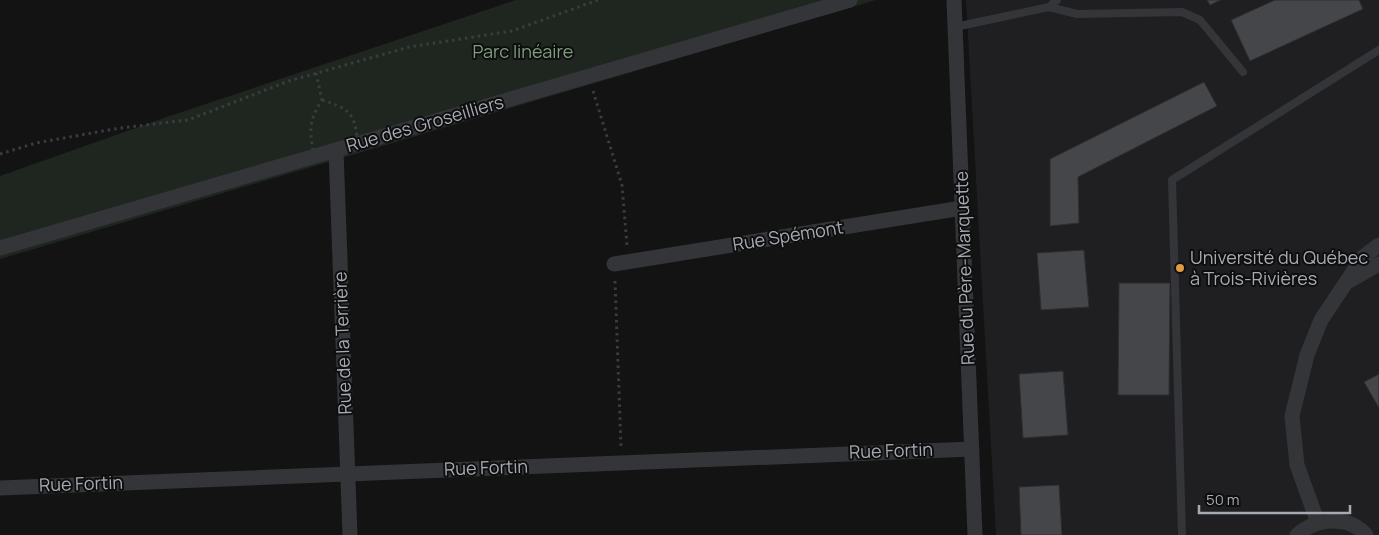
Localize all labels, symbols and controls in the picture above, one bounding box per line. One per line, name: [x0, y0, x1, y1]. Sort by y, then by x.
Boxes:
park label: Parc linéaire: [473, 39, 573, 63]
street label: Rue des Groseilliers: [343, 89, 506, 157]
street label: Rue du Père-Marquette: [949, 171, 979, 366]
street label: Rue Spémont: [731, 214, 845, 256]
place label: Université du Québec à Trois-Rivières: [1190, 245, 1368, 290]
marker: Université du Québec à Trois-Rivières: [1174, 262, 1186, 274]
street label: Rue de la Terrière: [328, 271, 356, 415]
street label: Rue Fortin: [848, 437, 933, 463]
street label: Rue Fortin: [443, 454, 528, 480]
street label: Rue Fortin: [38, 470, 123, 496]
scale bar: [1199, 482, 1350, 514]
text: 50 m: [1206, 489, 1240, 510]

